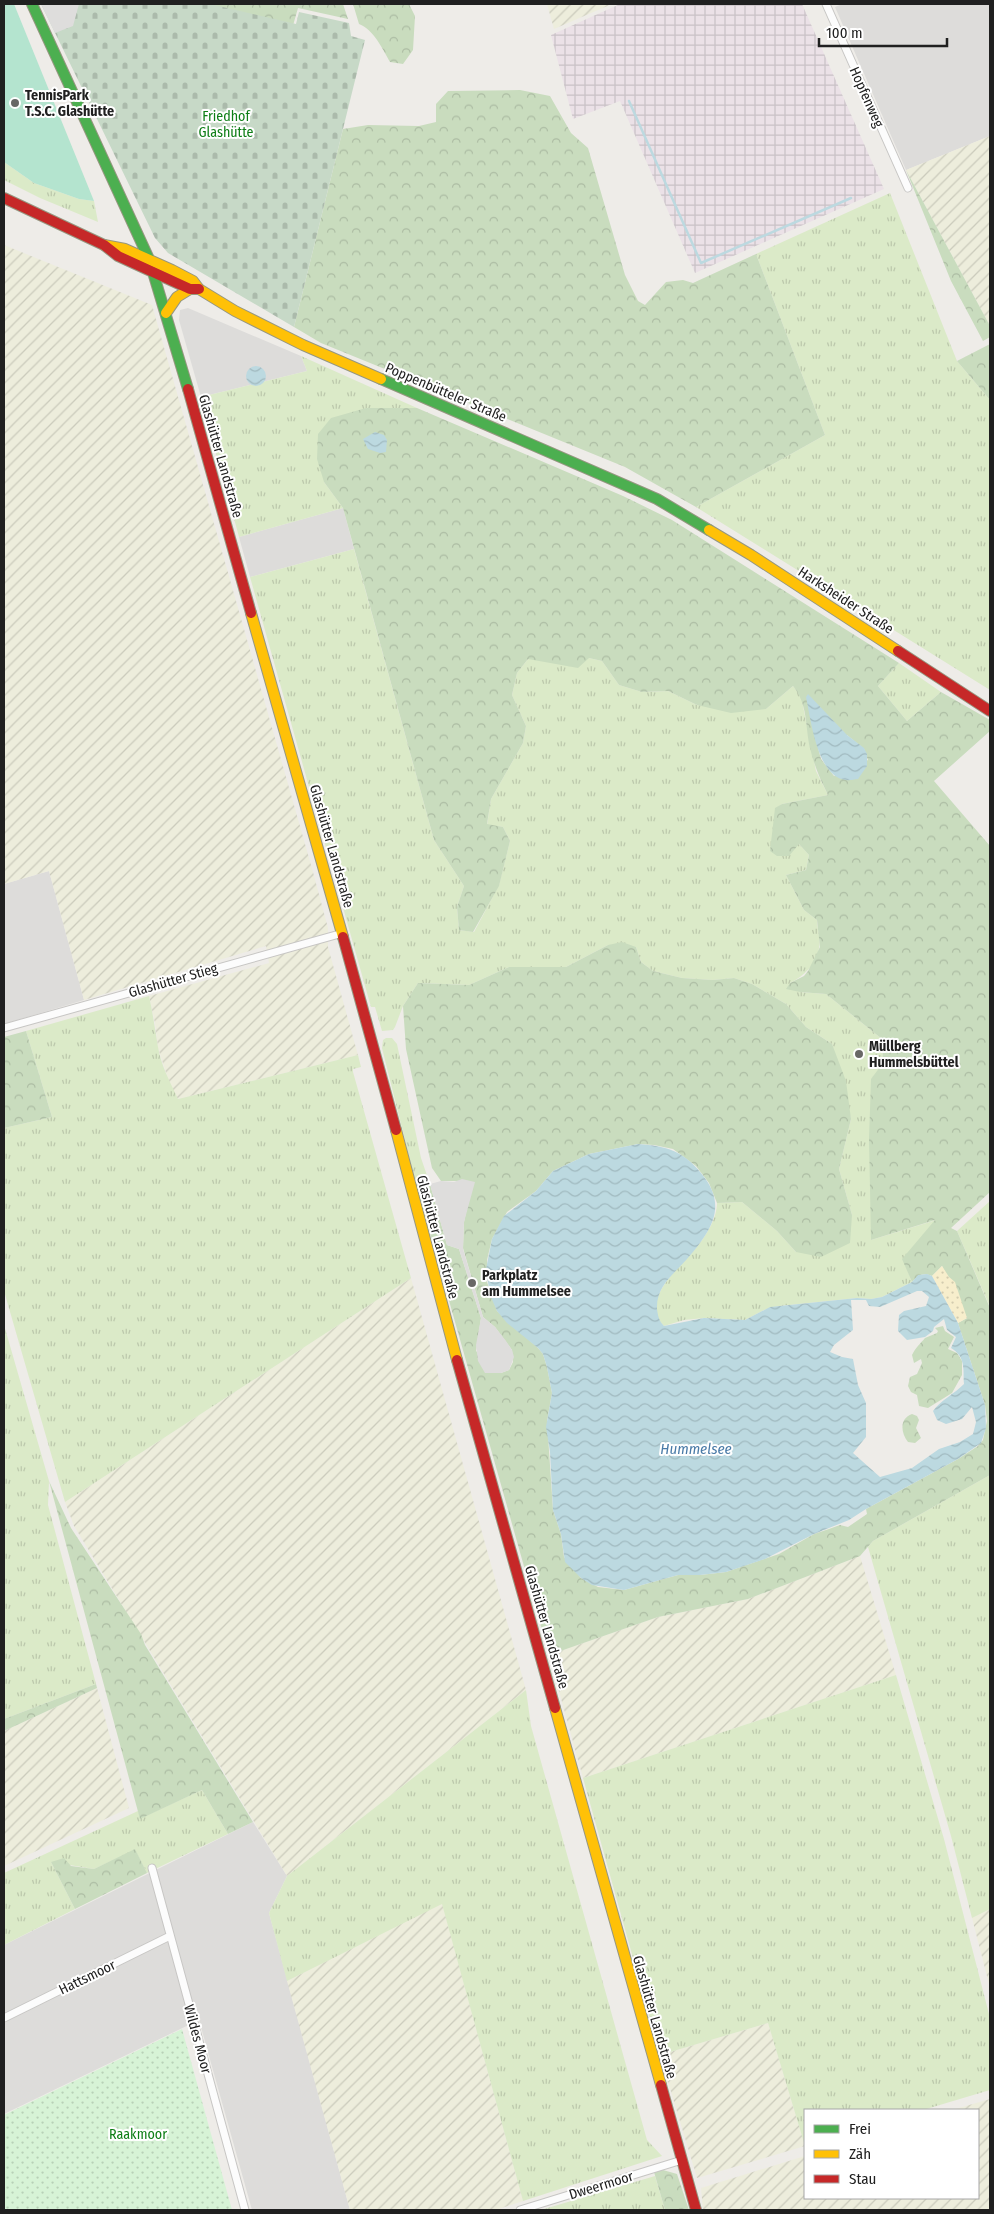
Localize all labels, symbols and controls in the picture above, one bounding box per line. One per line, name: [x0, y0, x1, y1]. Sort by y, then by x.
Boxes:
scale bar: [819, 15, 946, 47]
text: 100 m: [826, 24, 863, 42]
street label: Hopfenweg: [846, 64, 888, 130]
place label: TennisPark T.S.C. Glashütte: [25, 87, 114, 120]
marker: TennisPark T.S.C. Glashütte: [9, 97, 21, 109]
park label: Friedhof Glashütte: [199, 108, 254, 141]
street label: Poppenbütteler Straße: [383, 359, 509, 426]
street label: Glashütter Landstraße: [195, 393, 246, 520]
street label: Harksheider Straße: [795, 563, 897, 638]
street label: Glashütter Landstraße: [306, 783, 357, 910]
street label: Glashütter Stieg: [127, 960, 220, 1001]
place label: Müllberg Hummelsbüttel: [869, 1038, 959, 1071]
marker: Müllberg Hummelsbüttel: [853, 1048, 865, 1060]
street label: Glashütter Landstraße: [413, 1173, 462, 1301]
place label: Parkplatz am Hummelsee: [482, 1267, 571, 1300]
marker: Parkplatz am Hummelsee: [466, 1277, 478, 1289]
water label: Hummelsee: [660, 1440, 732, 1458]
street label: Glashütter Landstraße: [521, 1564, 572, 1691]
street label: Glashütter Landstraße: [629, 1954, 680, 2081]
street label: Hattsmoor: [56, 1956, 118, 1998]
street label: Wildes Moor: [180, 2003, 215, 2076]
legend: [804, 2109, 979, 2199]
text: Frei: [849, 2120, 871, 2138]
park label: Raakmoor: [109, 2126, 167, 2143]
text: Zäh: [849, 2145, 871, 2163]
street label: Dweermoor: [567, 2168, 635, 2203]
text: Stau: [849, 2170, 876, 2188]

